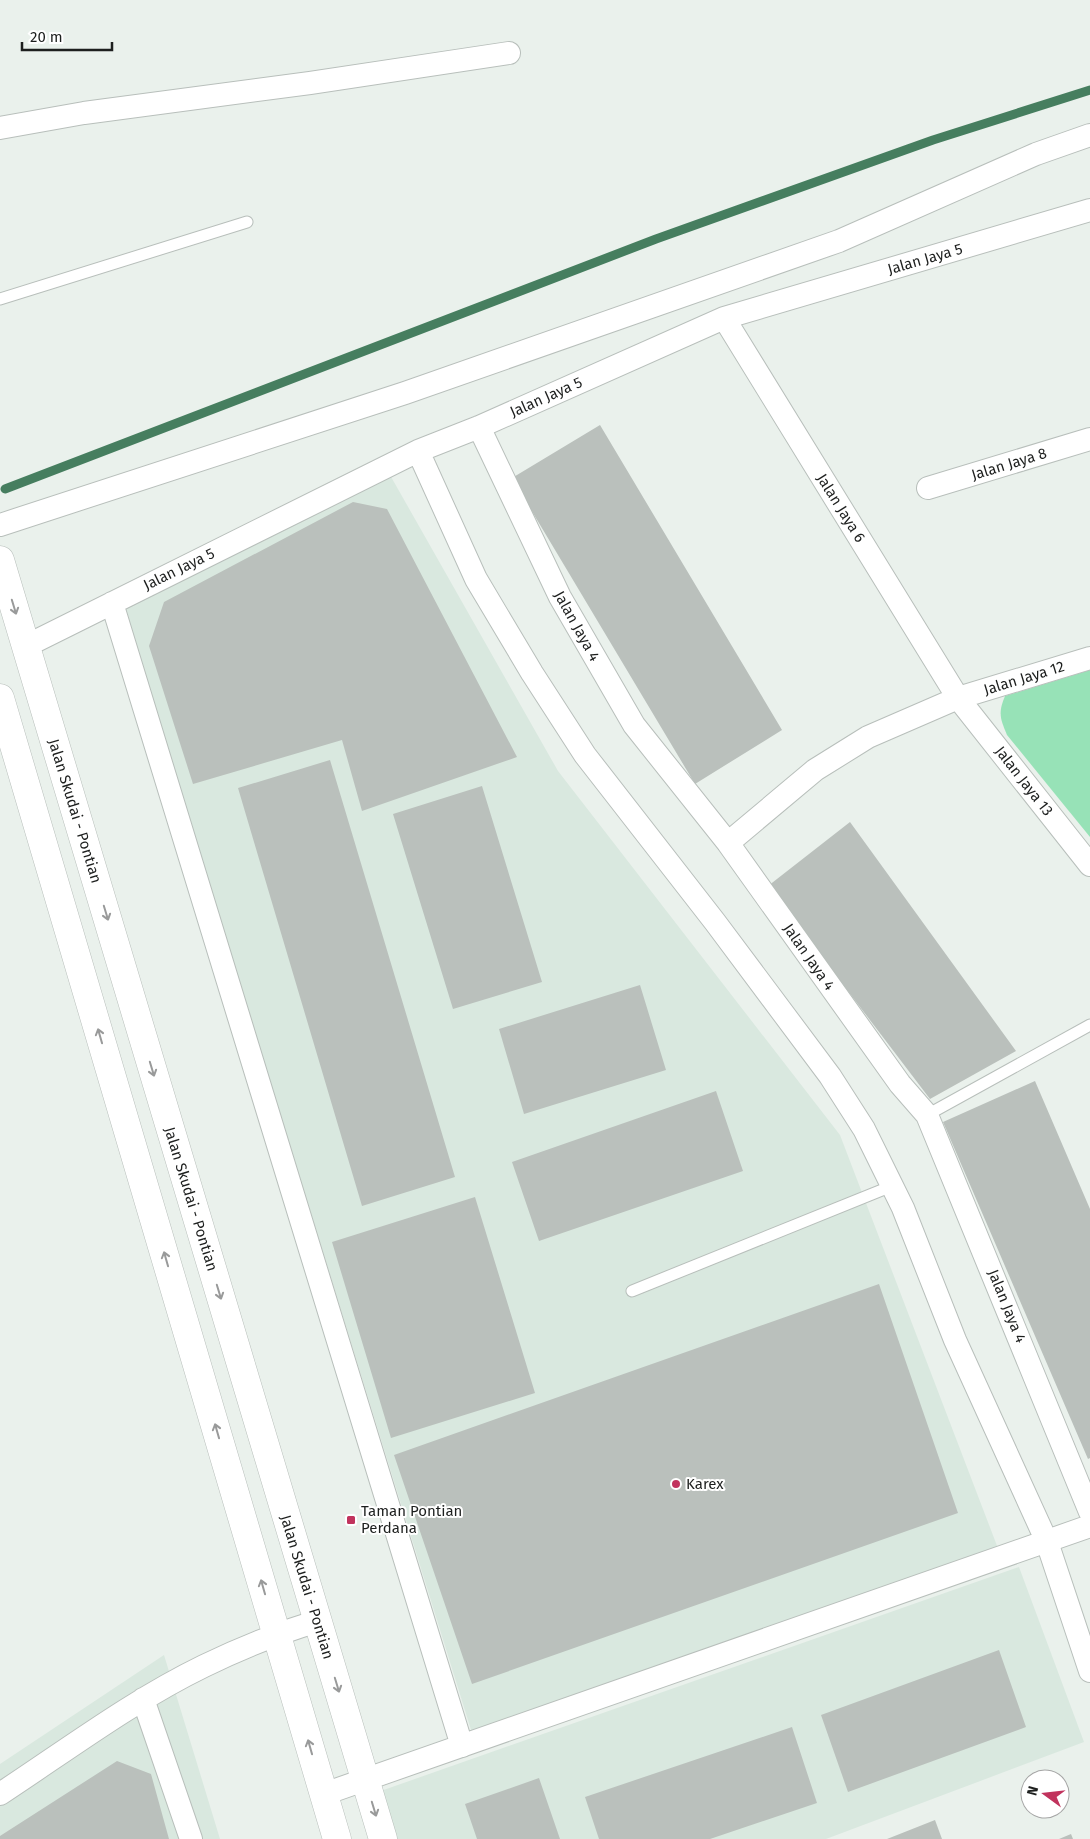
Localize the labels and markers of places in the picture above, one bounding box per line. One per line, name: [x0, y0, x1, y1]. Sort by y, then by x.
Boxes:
place label: Karex: [686, 1475, 724, 1493]
marker: Karex: [670, 1478, 682, 1490]
place label: Taman Pontian Perdana: [361, 1502, 462, 1537]
marker: Taman Pontian Perdana: [345, 1514, 357, 1526]

